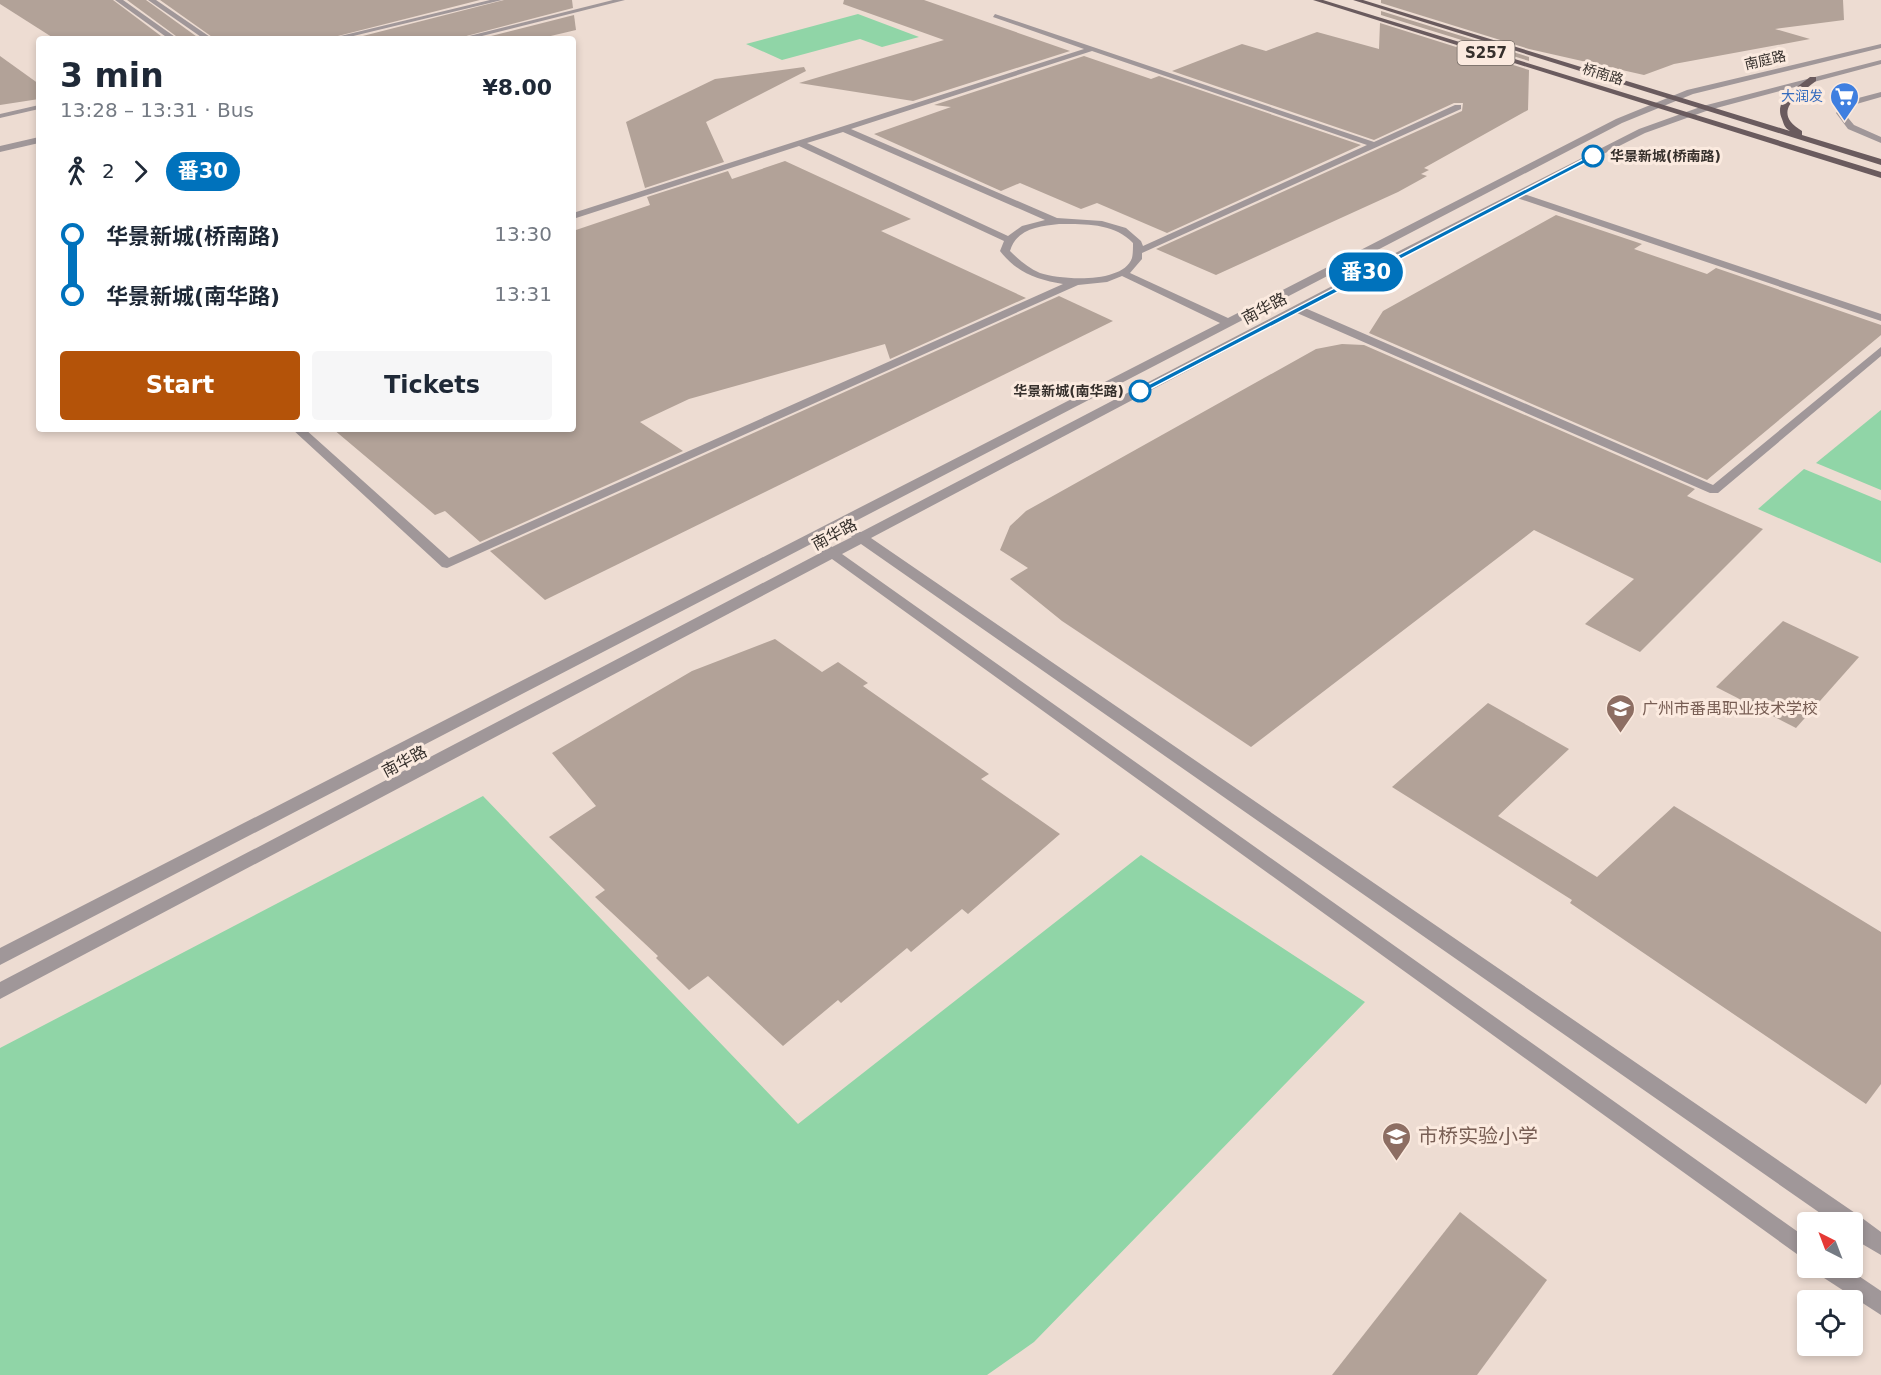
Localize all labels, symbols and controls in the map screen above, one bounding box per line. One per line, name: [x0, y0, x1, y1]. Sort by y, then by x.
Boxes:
road number: S257: [1458, 41, 1514, 65]
street label: 南庭路: [1743, 47, 1787, 73]
text: 3 min: [60, 56, 164, 95]
street label: 桥南路: [1581, 60, 1625, 88]
text: ¥8.00: [482, 75, 552, 100]
supermarket icon: 大润发: [1828, 80, 1860, 122]
place label: 大润发: [1781, 88, 1823, 104]
text: 13:28 – 13:31 · Bus: [60, 98, 254, 122]
marker: 华景新城(桥南路): [1582, 145, 1604, 167]
place label: 华景新城(桥南路): [1610, 148, 1721, 164]
icon: walk: [60, 155, 93, 188]
icon: forward: [124, 155, 157, 188]
text: 2: [102, 159, 115, 183]
text: 番30: [178, 159, 228, 183]
text: 13:30: [494, 222, 552, 246]
text: 华景新城(桥南路): [106, 224, 280, 249]
line badge: 番30: [1332, 252, 1400, 292]
text: 番30: [1341, 260, 1391, 284]
text: 13:31: [494, 282, 552, 306]
text: 华景新城(南华路): [106, 284, 280, 309]
street label: 南华路: [1239, 289, 1290, 328]
button: Start: [60, 351, 300, 420]
button: Tickets: [312, 351, 552, 420]
marker: 华景新城(南华路): [1129, 380, 1151, 402]
place label: 华景新城(南华路): [1013, 383, 1124, 399]
street label: 南华路: [809, 515, 860, 554]
school or university icon: 广州市番禺职业技术学校: [1605, 692, 1637, 734]
place label: 广州市番禺职业技术学校: [1642, 699, 1818, 718]
street label: 南华路: [379, 742, 430, 781]
school or university icon: 市桥实验小学: [1381, 1120, 1413, 1162]
place label: 市桥实验小学: [1418, 1124, 1538, 1148]
north arrow: [1797, 1212, 1863, 1278]
map controls: [1797, 1212, 1863, 1356]
button: locate: [1797, 1290, 1863, 1356]

